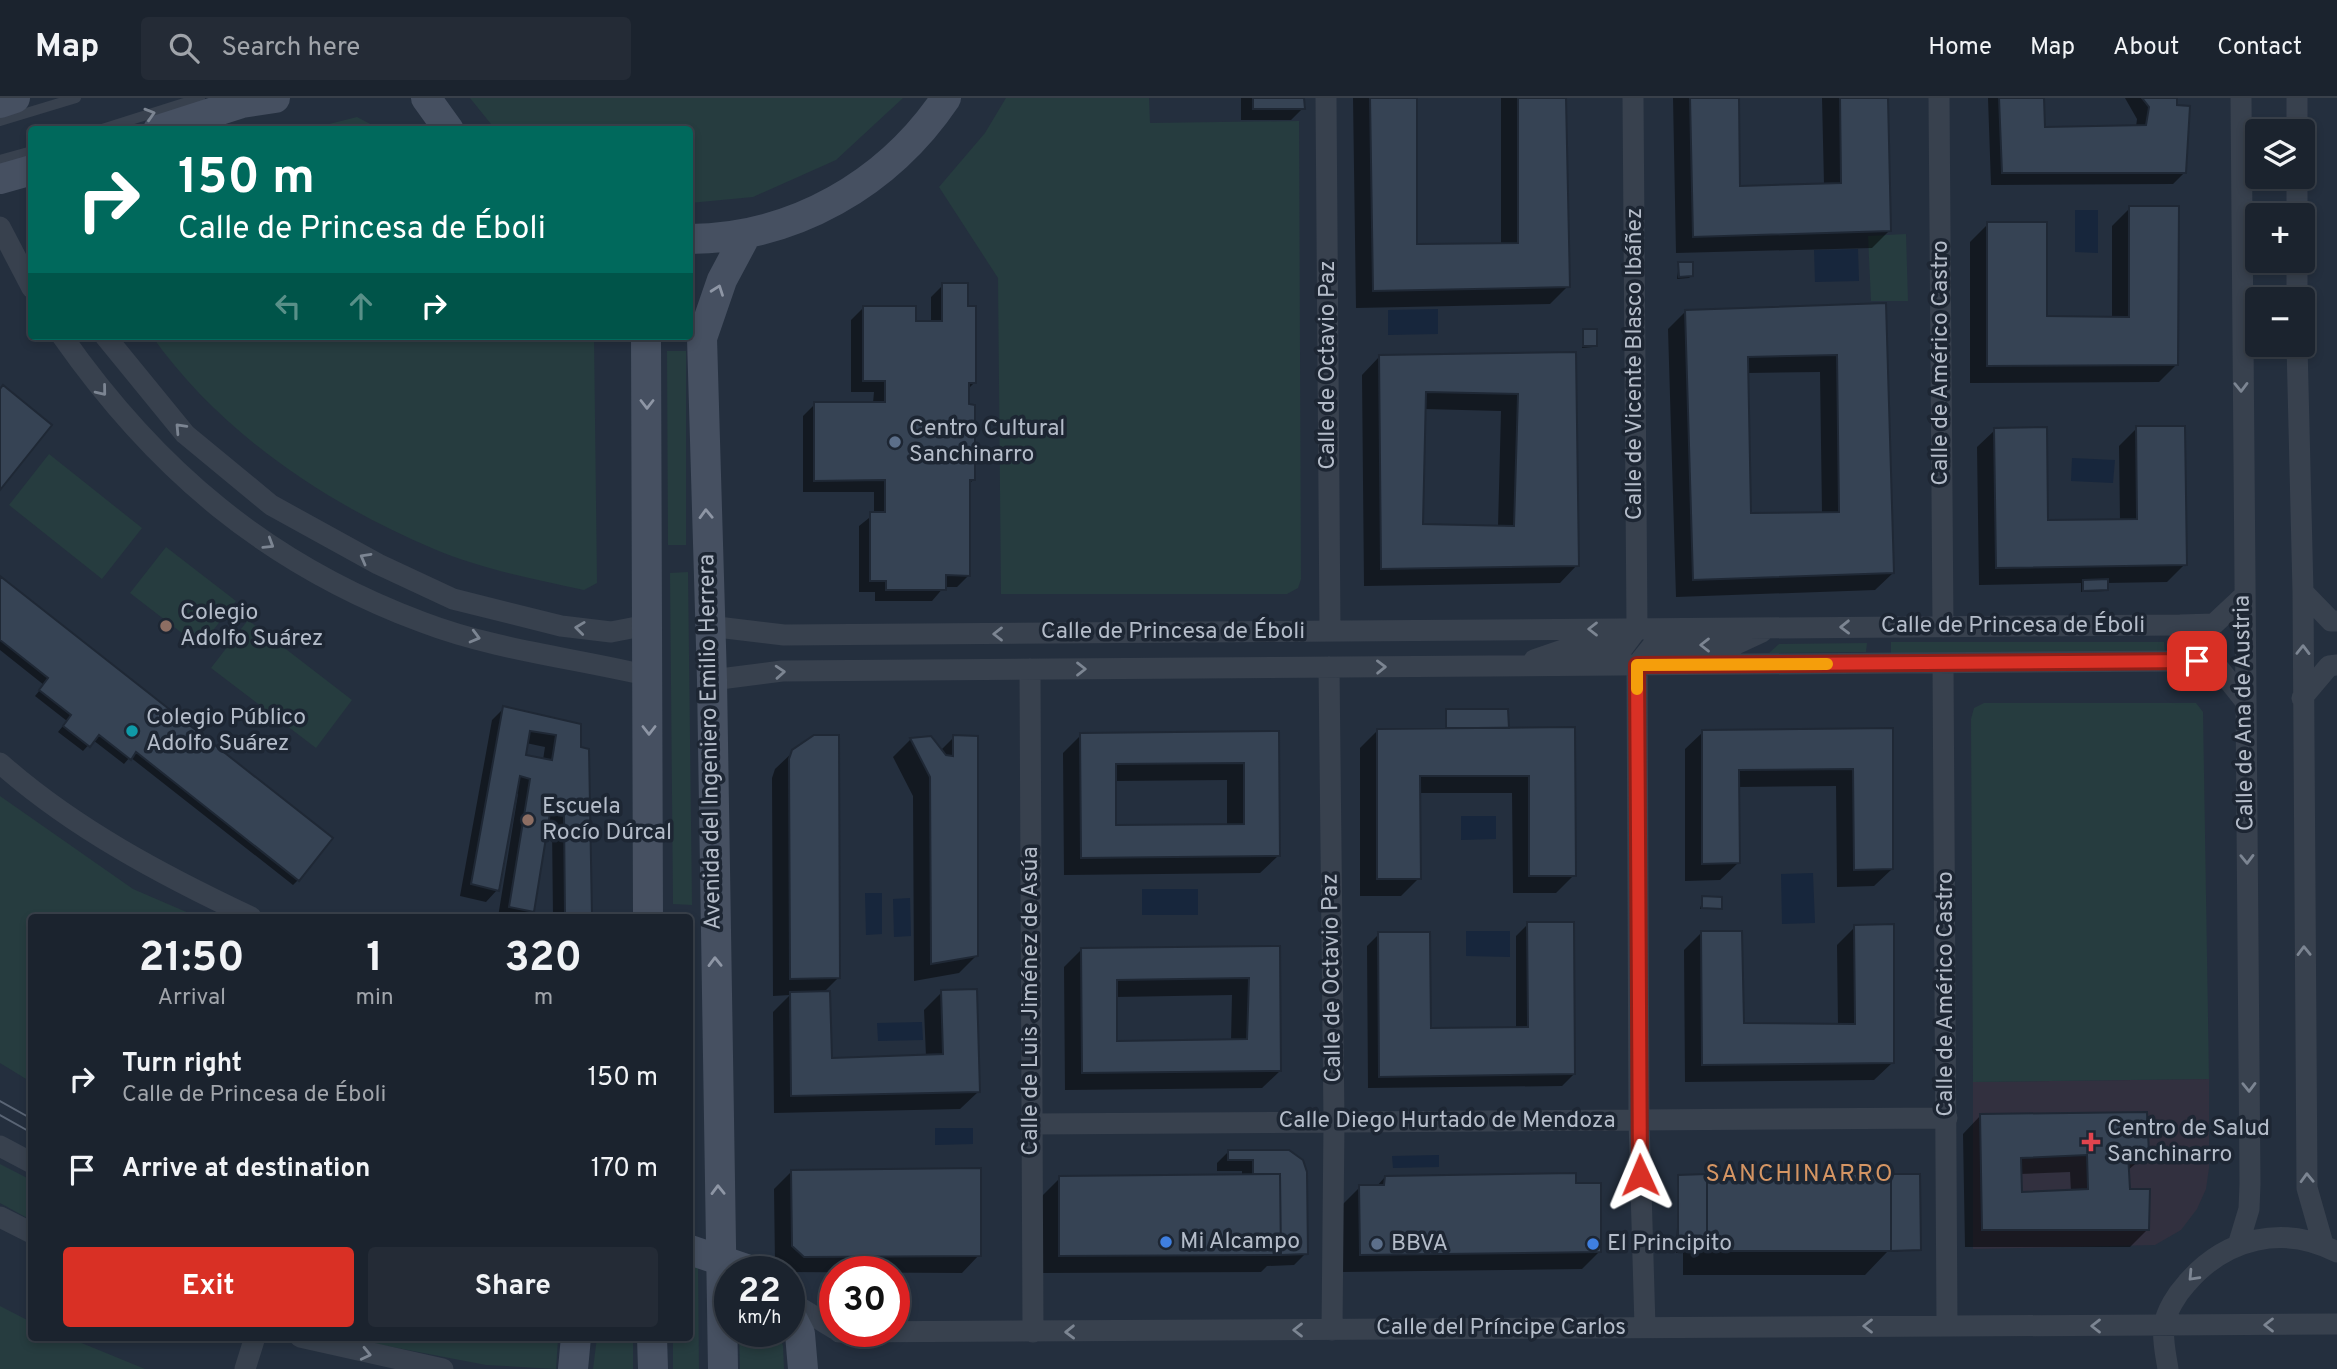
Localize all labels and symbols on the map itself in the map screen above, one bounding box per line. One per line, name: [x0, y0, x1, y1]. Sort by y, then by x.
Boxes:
one-way arrow: [143, 107, 155, 122]
street label: Calle de Vicente Blasco Ibáñez: [1621, 208, 1650, 520]
street label: Calle de Américo Castro: [1927, 240, 1956, 486]
street label: Calle de Octavio Paz: [1314, 260, 1343, 470]
one-way arrow: [710, 284, 724, 296]
one-way arrow: [2234, 381, 2249, 392]
one-way arrow: [93, 384, 106, 396]
one-way arrow: [639, 399, 654, 410]
place label: Centro Cultural Sanchinarro: [909, 415, 1065, 470]
one-way arrow: [176, 423, 188, 436]
marker: Centro Cultural Sanchinarro: [887, 434, 903, 450]
one-way arrow: [698, 509, 713, 520]
one-way arrow: [261, 535, 274, 548]
one-way arrow: [360, 552, 373, 566]
street label: Avenida del Ingeniero Emilio Herrera: [693, 554, 729, 930]
street label: Calle de Ana de Austria: [2228, 595, 2262, 831]
place label: Colegio Adolfo Suárez: [180, 599, 323, 654]
street label: Calle de Princesa de Éboli: [1881, 611, 2145, 641]
street label: Calle de Princesa de Éboli: [1041, 617, 1305, 647]
marker: Colegio Adolfo Suárez: [158, 618, 174, 634]
one-way arrow: [574, 620, 586, 635]
one-way arrow: [1839, 620, 1850, 635]
one-way arrow: [1587, 622, 1598, 637]
one-way arrow: [992, 626, 1003, 641]
one-way arrow: [469, 629, 481, 643]
pin: [2167, 631, 2227, 691]
one-way arrow: [1700, 637, 1710, 653]
one-way arrow: [2295, 644, 2310, 655]
one-way arrow: [1377, 659, 1387, 675]
one-way arrow: [1076, 661, 1086, 677]
one-way arrow: [774, 665, 785, 680]
place label: Colegio Público Adolfo Suárez: [146, 704, 306, 759]
marker: Colegio Público Adolfo Suárez: [124, 723, 140, 739]
one-way arrow: [641, 725, 657, 735]
place label: Escuela Rocío Dúrcal: [542, 793, 672, 848]
marker: Escuela Rocío Dúrcal: [520, 812, 536, 828]
street label: Calle de Luis Jiménez de Asúa: [1017, 846, 1046, 1156]
one-way arrow: [2239, 854, 2255, 865]
street label: Calle de Américo Castro: [1932, 871, 1961, 1117]
street label: Calle de Octavio Paz: [1317, 873, 1349, 1083]
one-way arrow: [2297, 945, 2312, 956]
one-way arrow: [707, 956, 723, 967]
one-way arrow: [2241, 1082, 2257, 1092]
street label: Calle Diego Hurtado de Mendoza: [1278, 1107, 1616, 1136]
place label: Centro de Salud Sanchinarro: [2107, 1115, 2270, 1170]
marker: Centro de Salud Sanchinarro: [2081, 1132, 2101, 1152]
position arrow: [1603, 1138, 1677, 1212]
district label: SANCHINARRO: [1706, 1160, 1894, 1190]
one-way arrow: [2299, 1173, 2314, 1184]
one-way arrow: [710, 1184, 726, 1194]
place label: Mi Alcampo: [1180, 1228, 1300, 1257]
place label: BBVA: [1391, 1230, 1448, 1259]
place label: El Principito: [1607, 1230, 1732, 1259]
marker: Mi Alcampo: [1158, 1234, 1174, 1250]
marker: BBVA: [1369, 1236, 1385, 1252]
marker: El Principito: [1585, 1236, 1601, 1252]
speed limit sign: 30: [819, 1256, 910, 1347]
one-way arrow: [2189, 1268, 2201, 1281]
street label: Calle del Príncipe Carlos: [1376, 1314, 1626, 1343]
one-way arrow: [2263, 1317, 2274, 1333]
one-way arrow: [1862, 1318, 1873, 1334]
one-way arrow: [2090, 1318, 2100, 1334]
one-way arrow: [1292, 1322, 1302, 1338]
one-way arrow: [1064, 1324, 1075, 1339]
one-way arrow: [360, 1345, 372, 1360]

